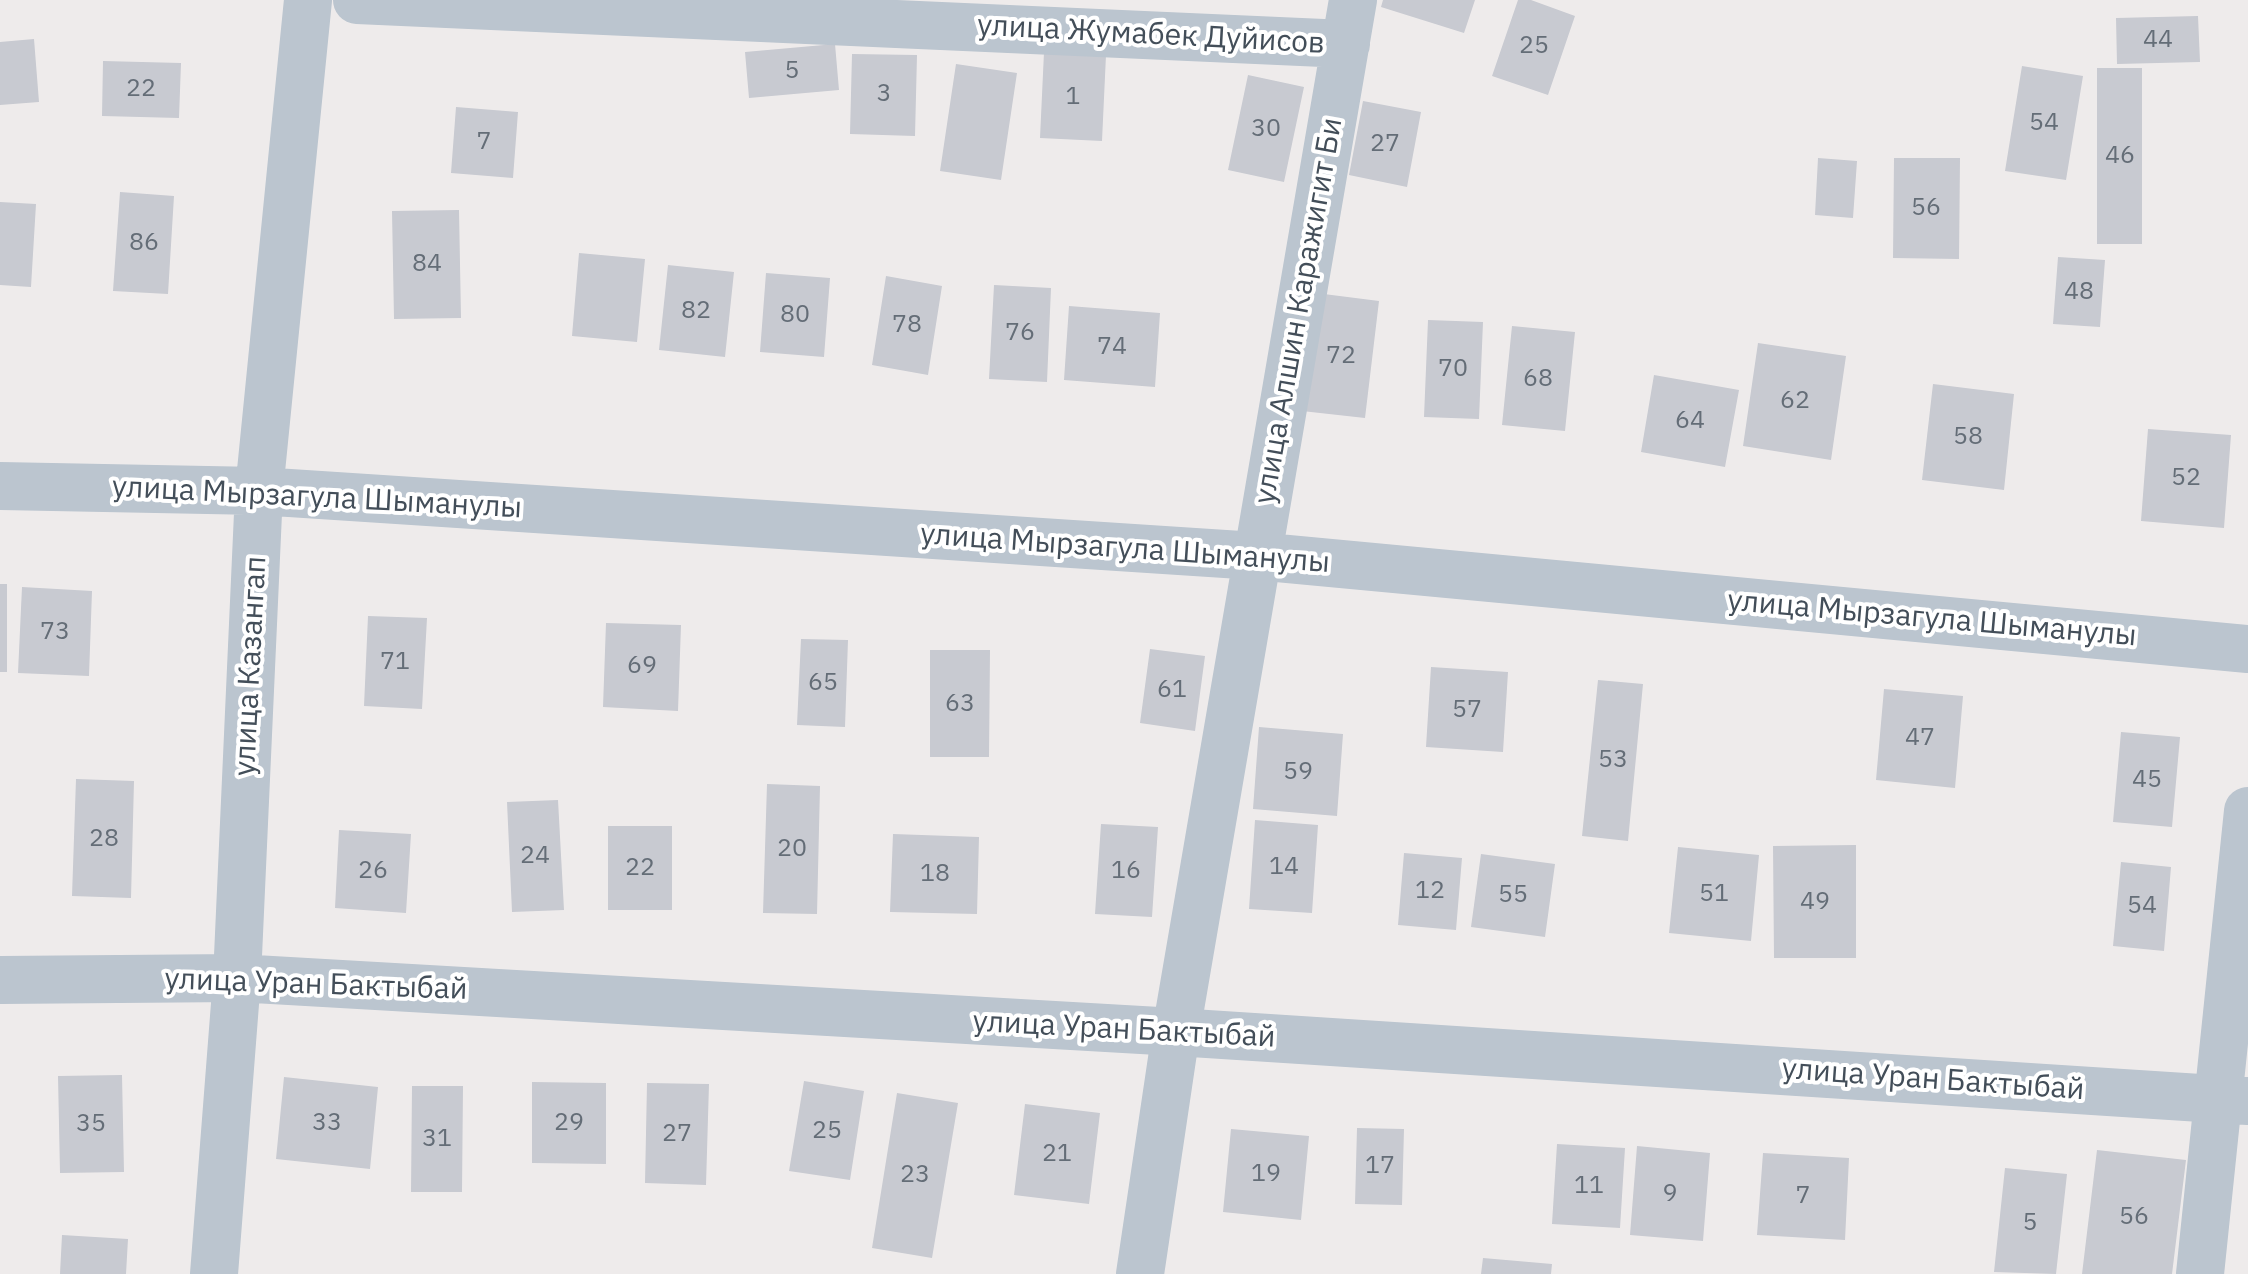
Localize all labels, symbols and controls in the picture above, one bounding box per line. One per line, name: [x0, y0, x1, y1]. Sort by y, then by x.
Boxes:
street label: улица Жумабек Дуйисов: [976, 8, 1326, 62]
house number: 44: [2143, 25, 2173, 55]
house number: 25: [1519, 31, 1549, 61]
house number: 5: [785, 56, 799, 86]
house number: 22: [126, 74, 156, 104]
house number: 3: [877, 79, 891, 109]
house number: 1: [1066, 82, 1080, 112]
house number: 54: [2029, 108, 2059, 138]
house number: 30: [1251, 114, 1281, 144]
street label: улица Алшин Каражигит Би: [1247, 115, 1351, 507]
house number: 7: [477, 127, 491, 157]
house number: 27: [1370, 129, 1400, 159]
house number: 46: [2105, 141, 2135, 171]
house number: 56: [1911, 193, 1941, 223]
house number: 86: [129, 228, 159, 258]
house number: 84: [412, 249, 442, 279]
house number: 48: [2064, 277, 2094, 307]
house number: 82: [681, 296, 711, 326]
house number: 80: [780, 300, 810, 330]
house number: 78: [892, 310, 922, 340]
house number: 76: [1005, 318, 1035, 348]
house number: 74: [1097, 332, 1127, 362]
house number: 72: [1326, 341, 1356, 371]
house number: 70: [1438, 354, 1468, 384]
house number: 68: [1523, 364, 1553, 394]
house number: 62: [1780, 386, 1810, 416]
house number: 64: [1675, 406, 1705, 436]
house number: 58: [1953, 422, 1983, 452]
house number: 52: [2171, 463, 2201, 493]
street label: улица Мырзагула Шыманулы: [111, 469, 523, 527]
street label: улица Мырзагула Шыманулы: [919, 517, 1331, 581]
street label: улица Казангап: [227, 555, 275, 777]
street label: улица Мырзагула Шыманулы: [1726, 583, 2138, 655]
house number: 73: [40, 617, 70, 647]
house number: 71: [380, 647, 410, 677]
house number: 69: [627, 651, 657, 681]
house number: 65: [808, 668, 838, 698]
house number: 61: [1157, 675, 1187, 705]
house number: 63: [945, 689, 975, 719]
house number: 57: [1452, 695, 1482, 725]
house number: 47: [1905, 723, 1935, 753]
house number: 53: [1598, 745, 1628, 775]
house number: 59: [1283, 757, 1313, 787]
house number: 45: [2132, 765, 2162, 795]
house number: 28: [89, 824, 119, 854]
house number: 20: [777, 834, 807, 864]
house number: 24: [520, 841, 550, 871]
house number: 14: [1269, 852, 1299, 882]
house number: 22: [625, 853, 655, 883]
house number: 26: [358, 856, 388, 886]
house number: 16: [1111, 856, 1141, 886]
house number: 18: [920, 859, 950, 889]
house number: 12: [1415, 876, 1445, 906]
house number: 51: [1699, 879, 1729, 909]
house number: 55: [1498, 880, 1528, 910]
house number: 49: [1800, 887, 1830, 917]
house number: 54: [2127, 891, 2157, 921]
street label: улица Уран Бактыбай: [164, 962, 468, 1008]
street label: улица Уран Бактыбай: [972, 1004, 1276, 1056]
street label: улица Уран Бактыбай: [1781, 1051, 2085, 1109]
house number: 33: [312, 1108, 342, 1138]
house number: 29: [554, 1108, 584, 1138]
house number: 35: [76, 1109, 106, 1139]
house number: 25: [812, 1116, 842, 1146]
house number: 27: [662, 1119, 692, 1149]
house number: 31: [422, 1124, 452, 1154]
house number: 21: [1042, 1139, 1072, 1169]
house number: 17: [1365, 1151, 1395, 1181]
house number: 19: [1251, 1159, 1281, 1189]
house number: 23: [900, 1160, 930, 1190]
house number: 11: [1574, 1171, 1604, 1201]
house number: 9: [1663, 1179, 1677, 1209]
house number: 7: [1796, 1181, 1810, 1211]
house number: 56: [2119, 1202, 2149, 1232]
house number: 5: [2023, 1208, 2037, 1238]

